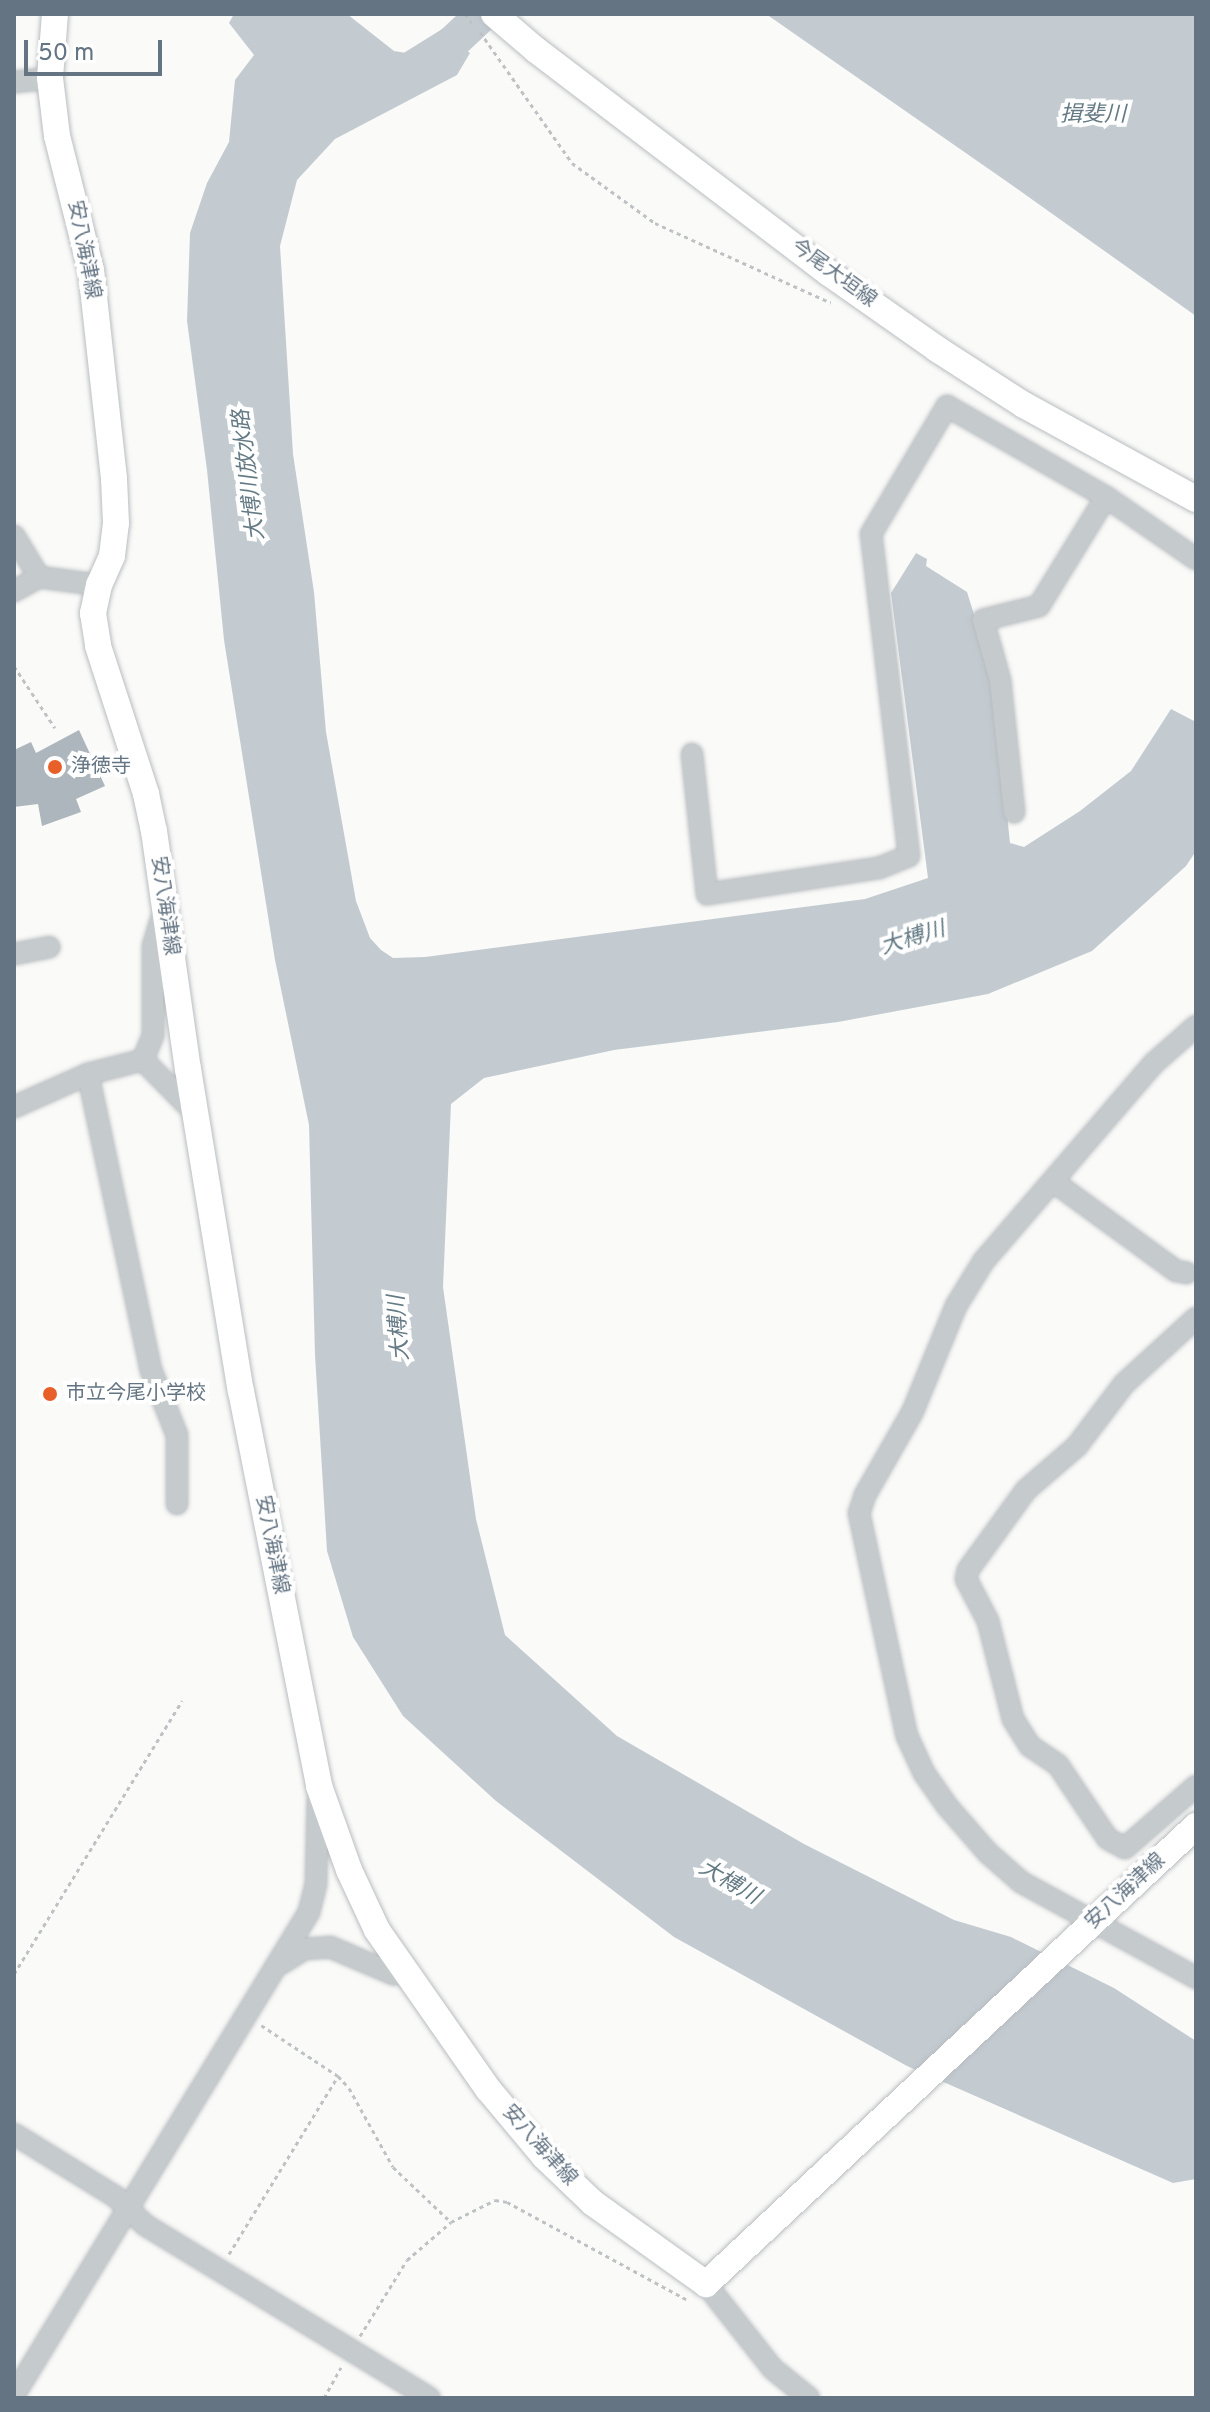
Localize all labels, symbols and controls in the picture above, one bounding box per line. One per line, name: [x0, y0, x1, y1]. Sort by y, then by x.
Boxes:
scale bar: [28, 24, 166, 74]
text: 50 m: [38, 39, 94, 69]
water label: 揖斐川: [1060, 103, 1126, 129]
street label: 安八海津線: [62, 199, 104, 301]
street label: 今尾大垣線: [785, 235, 881, 313]
water label: 大博川放水路: [229, 408, 271, 542]
place label: 浄徳寺: [71, 755, 131, 779]
marker: 浄徳寺: [46, 758, 64, 776]
street label: 安八海津線: [145, 855, 183, 957]
water label: 大榑川: [878, 917, 948, 961]
water label: 大榑川: [385, 1294, 415, 1362]
place label: 市立今尾小学校: [66, 1382, 206, 1406]
marker: 市立今尾小学校: [41, 1385, 59, 1403]
street label: 安八海津線: [250, 1494, 292, 1596]
street label: 安八海津線: [1081, 1849, 1171, 1935]
water label: 大榑川: [694, 1855, 764, 1911]
street label: 安八海津線: [497, 2101, 581, 2191]

